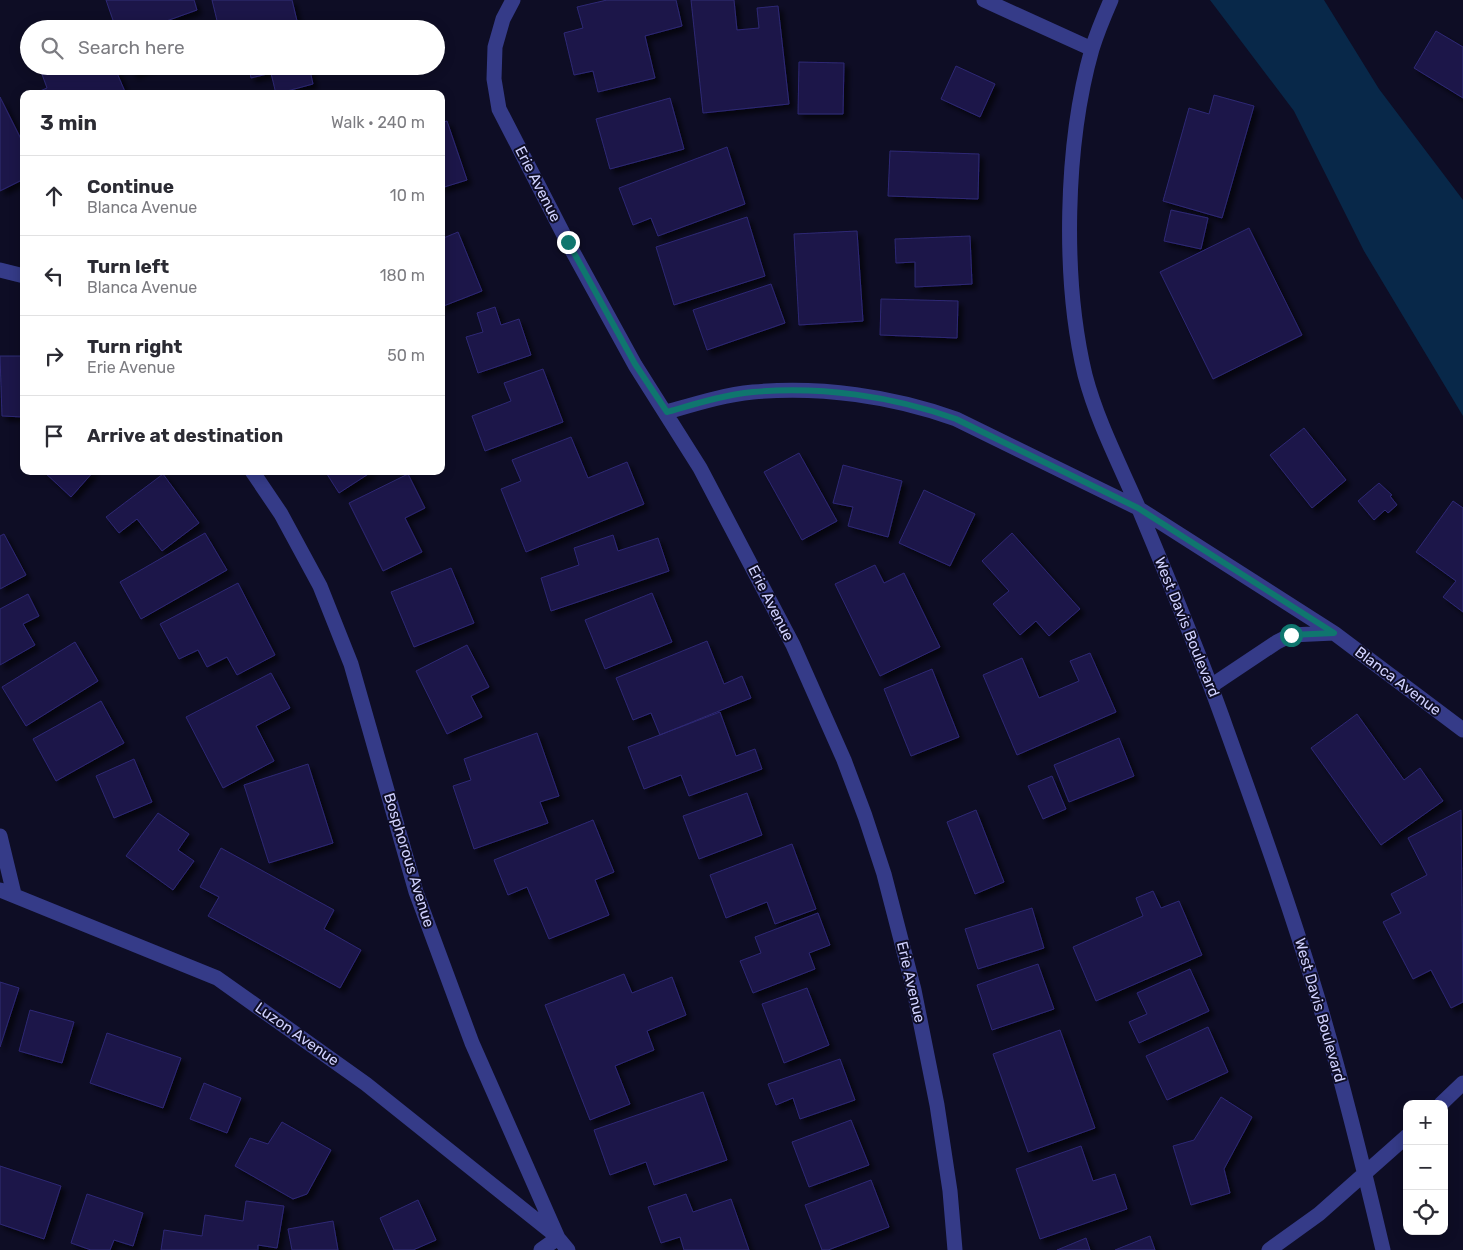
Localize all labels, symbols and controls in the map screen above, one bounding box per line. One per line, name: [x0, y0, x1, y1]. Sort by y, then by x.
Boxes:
search box: [20, 20, 445, 75]
icon: search: [38, 34, 66, 62]
text: Search here: [78, 36, 185, 59]
text: 3 min: [40, 110, 97, 135]
text: Walk · 240 m: [331, 113, 425, 132]
street label: Erie Avenue: [511, 143, 565, 225]
text: Continue: [87, 175, 174, 198]
icon: ahead: [40, 182, 68, 210]
text: 10 m: [390, 186, 425, 205]
text: Blanca Avenue: [87, 198, 197, 217]
route end: [557, 231, 580, 254]
text: Turn left: [87, 255, 169, 278]
icon: left: [40, 262, 68, 290]
text: 180 m: [380, 266, 425, 285]
text: Blanca Avenue: [87, 278, 197, 297]
text: Turn right: [87, 335, 182, 358]
icon: right: [40, 342, 68, 370]
text: 50 m: [387, 346, 425, 365]
text: Erie Avenue: [87, 358, 175, 377]
icon: arrive: [40, 422, 68, 450]
text: Arrive at destination: [87, 424, 283, 447]
street label: West Davis Boulevard: [1151, 554, 1223, 700]
street label: Erie Avenue: [744, 562, 798, 644]
route start: [1280, 624, 1303, 647]
street label: Blanca Avenue: [1351, 643, 1445, 719]
street label: Bosphorous Avenue: [380, 791, 438, 929]
street label: West Davis Boulevard: [1291, 936, 1349, 1084]
street label: Erie Avenue: [893, 940, 929, 1024]
street label: Luzon Avenue: [252, 998, 342, 1070]
map controls: [1403, 1100, 1448, 1235]
button: +: [1403, 1100, 1448, 1145]
button: −: [1403, 1145, 1448, 1190]
button: locate: [1403, 1190, 1448, 1235]

